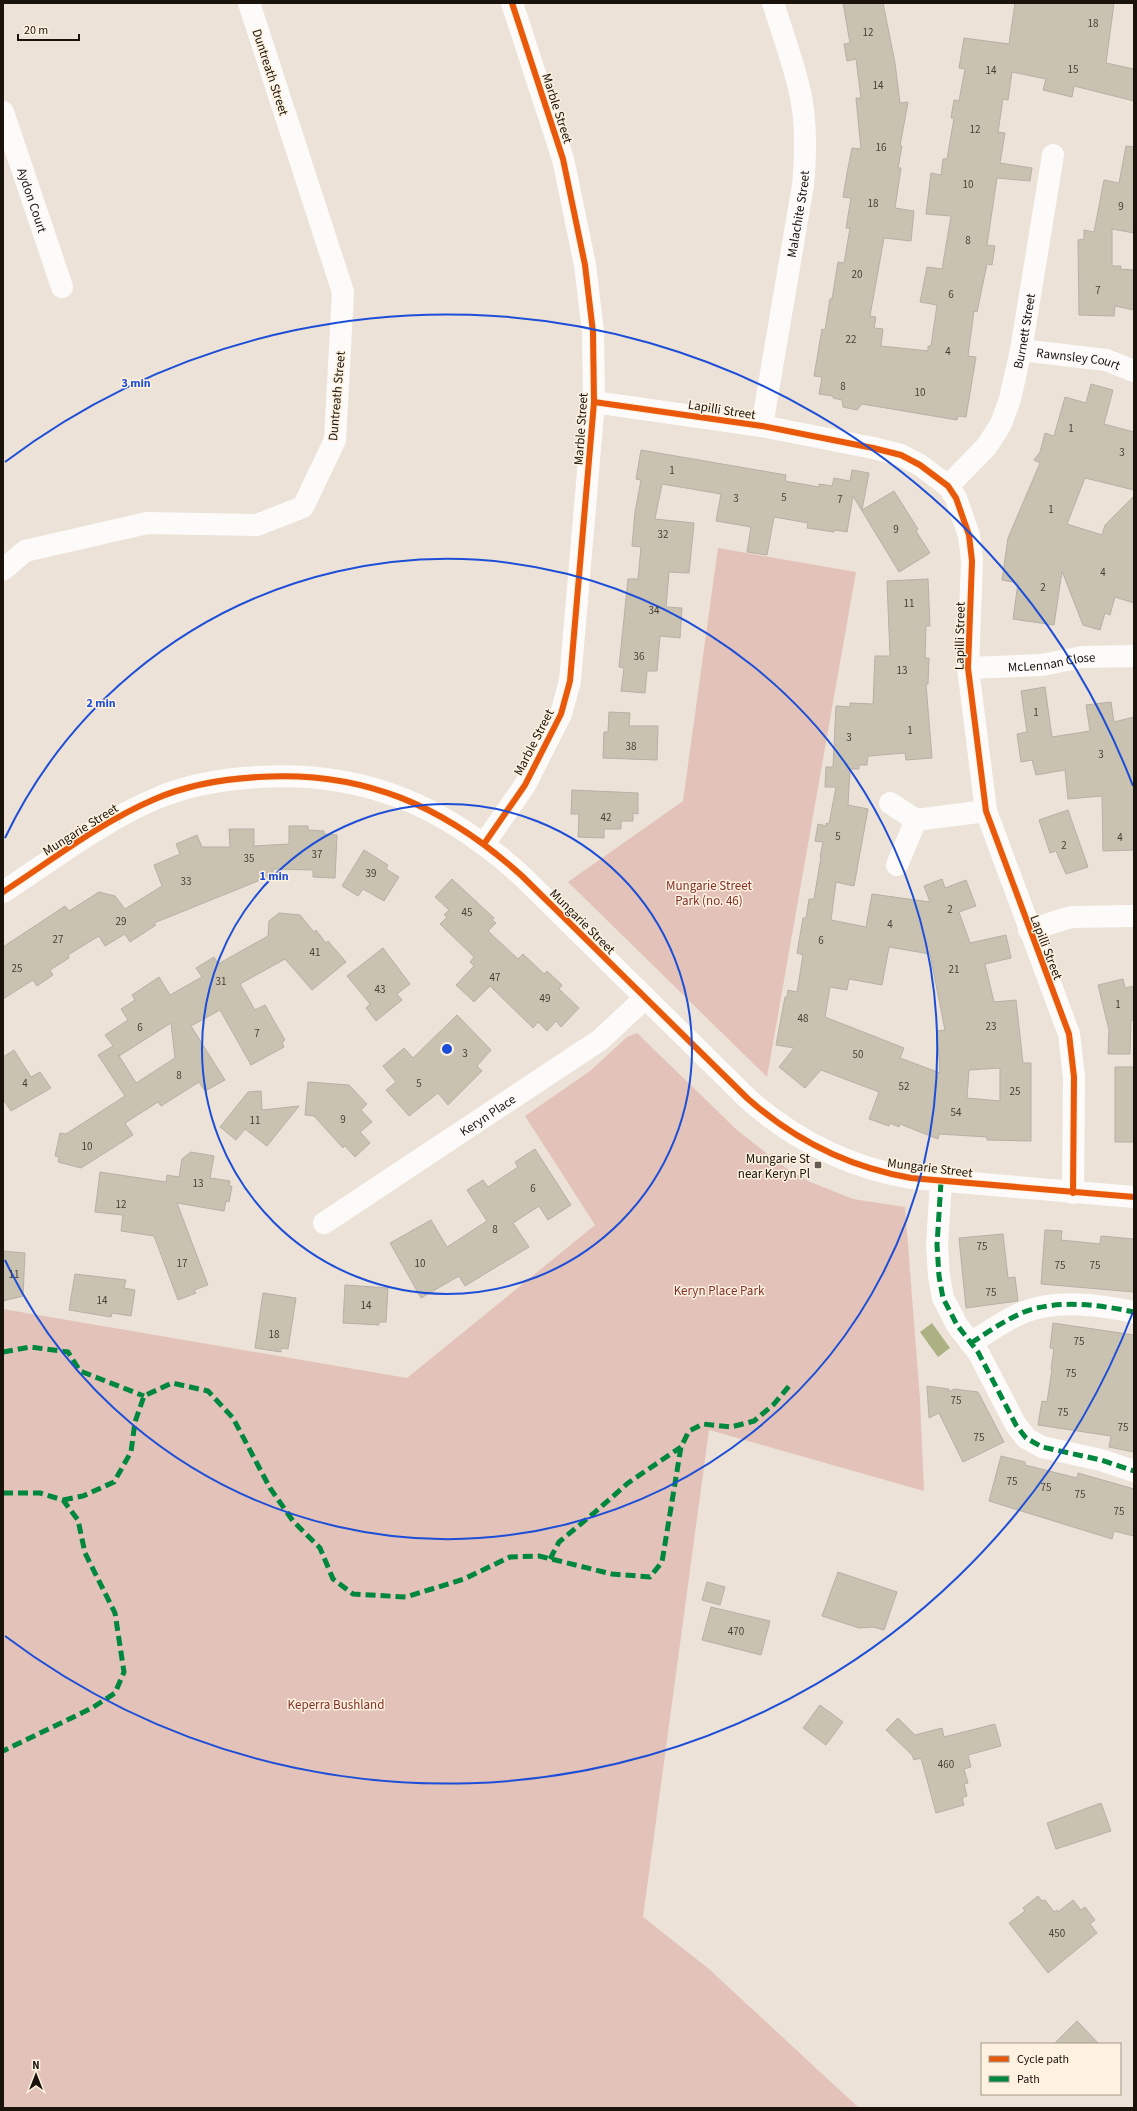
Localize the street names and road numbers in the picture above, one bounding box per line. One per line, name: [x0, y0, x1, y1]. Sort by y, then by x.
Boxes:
street label: Duntreath Street: [248, 27, 293, 119]
street label: Marble Street: [537, 71, 577, 146]
street label: Aydon Court: [12, 166, 51, 236]
street label: Malachite Street: [783, 169, 814, 259]
street label: Burnett Street: [1009, 291, 1040, 371]
street label: Rawnsley Court: [1035, 344, 1123, 375]
street label: Duntreath Street: [324, 350, 350, 442]
street label: Marble Street: [569, 392, 593, 466]
street label: Lapilli Street: [687, 396, 758, 424]
street label: Lapilli Street: [950, 601, 970, 670]
street label: McLennan Close: [1008, 649, 1095, 676]
street label: Marble Street: [509, 705, 559, 779]
street label: Mungarie Street: [39, 799, 122, 860]
street label: Mungarie Street: [546, 885, 619, 959]
street label: Lapilli Street: [1025, 912, 1067, 983]
street label: Keryn Place: [456, 1090, 520, 1141]
street label: Mungarie Street: [886, 1154, 974, 1182]

